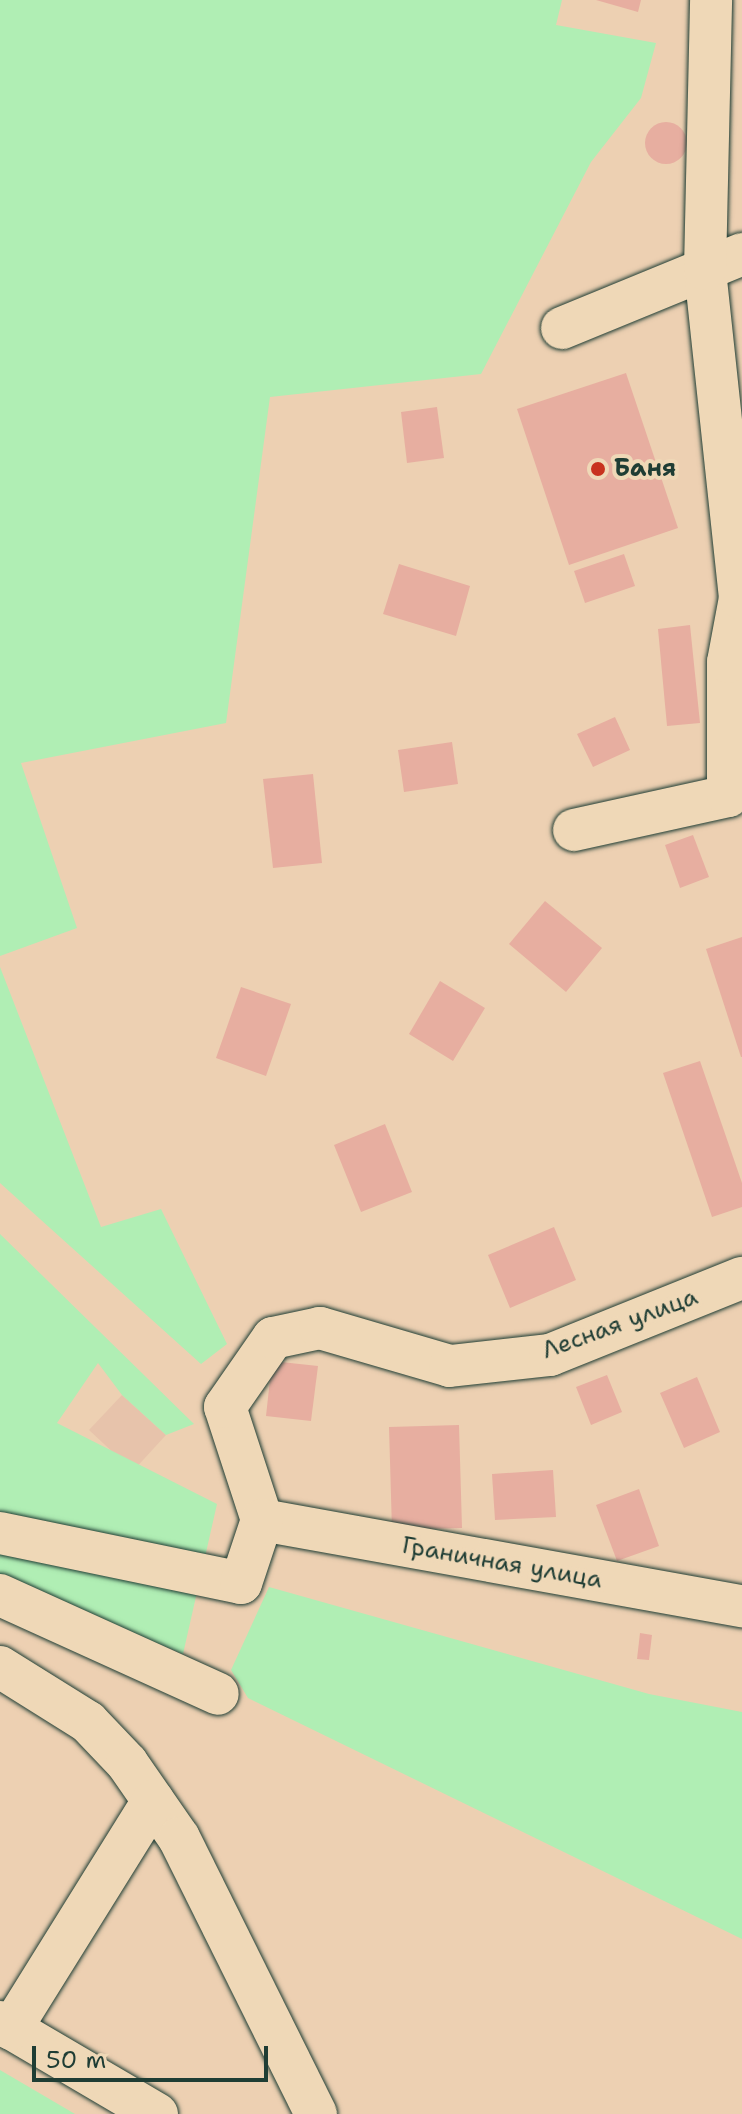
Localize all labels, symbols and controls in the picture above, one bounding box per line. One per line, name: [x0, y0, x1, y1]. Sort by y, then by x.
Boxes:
place label: Баня: [614, 455, 676, 483]
marker: Баня: [589, 460, 607, 478]
street label: Лесная улица: [538, 1283, 702, 1365]
street label: Граничная улица: [400, 1531, 604, 1595]
scale bar: [36, 2030, 272, 2080]
text: 50 m: [46, 2044, 106, 2076]

